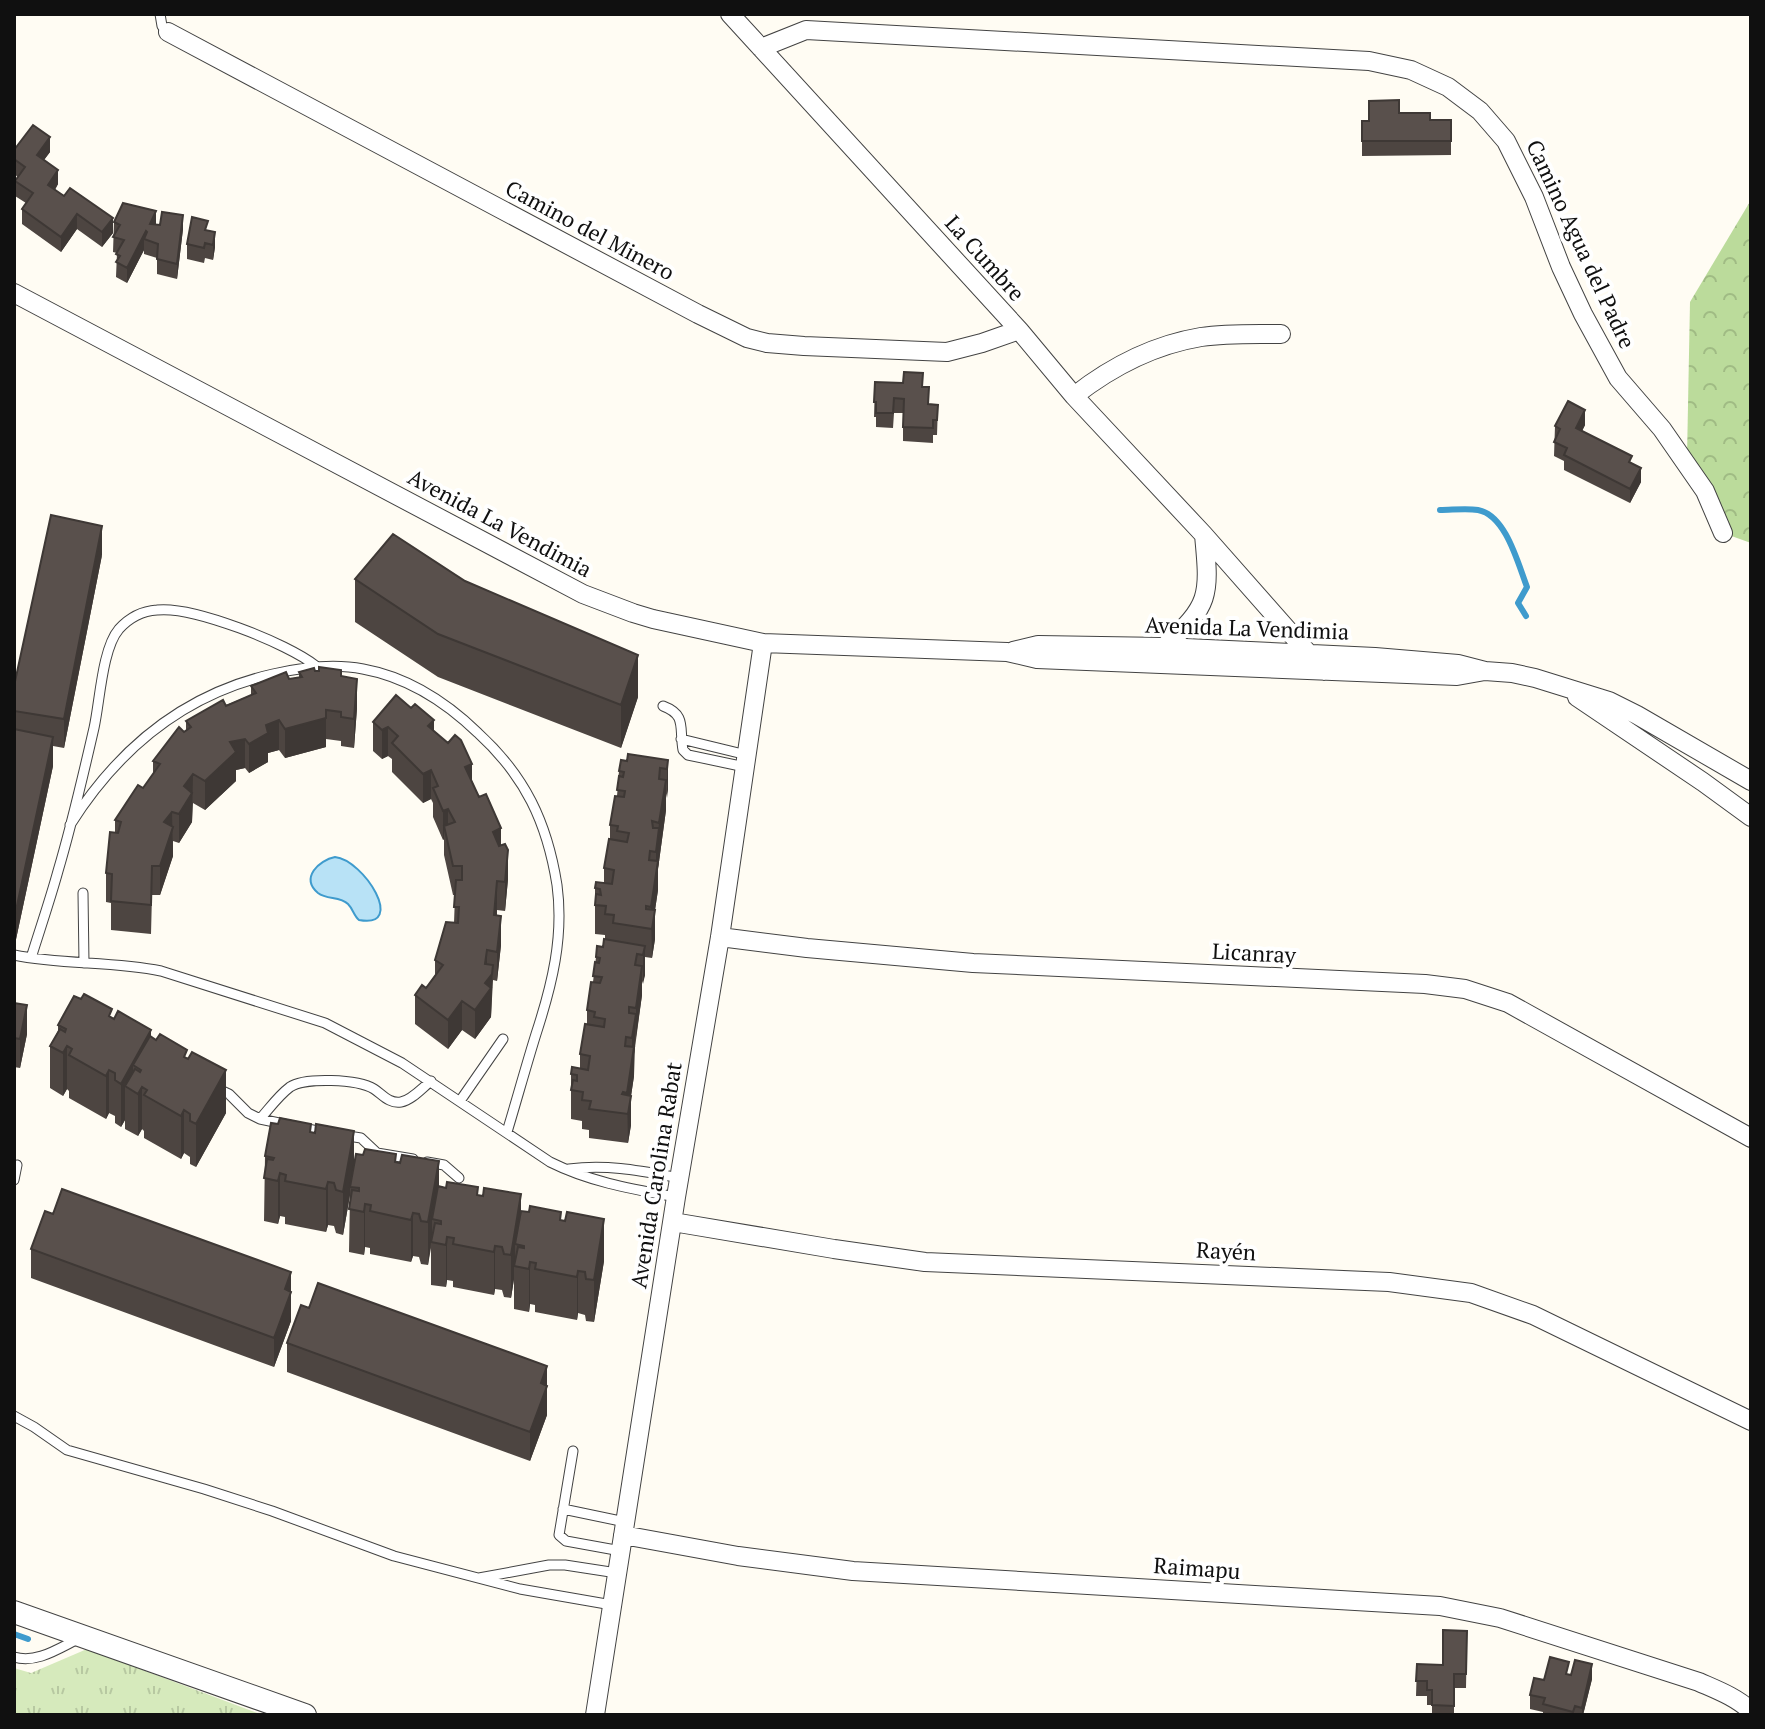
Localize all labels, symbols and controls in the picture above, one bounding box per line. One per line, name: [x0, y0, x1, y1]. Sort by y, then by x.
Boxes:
street label: Camino Agua del Padre: [1520, 135, 1643, 353]
street label: Camino del Minero: [501, 173, 680, 286]
street label: La Cumbre: [939, 209, 1032, 307]
street label: Avenida La Vendimia: [403, 462, 597, 583]
street label: Avenida La Vendimia: [1144, 609, 1350, 646]
street label: Licanray: [1211, 936, 1298, 969]
street label: Avenida Carolina Rabat: [623, 1060, 688, 1290]
street label: Rayén: [1195, 1234, 1257, 1267]
street label: Raimapu: [1153, 1550, 1242, 1585]

